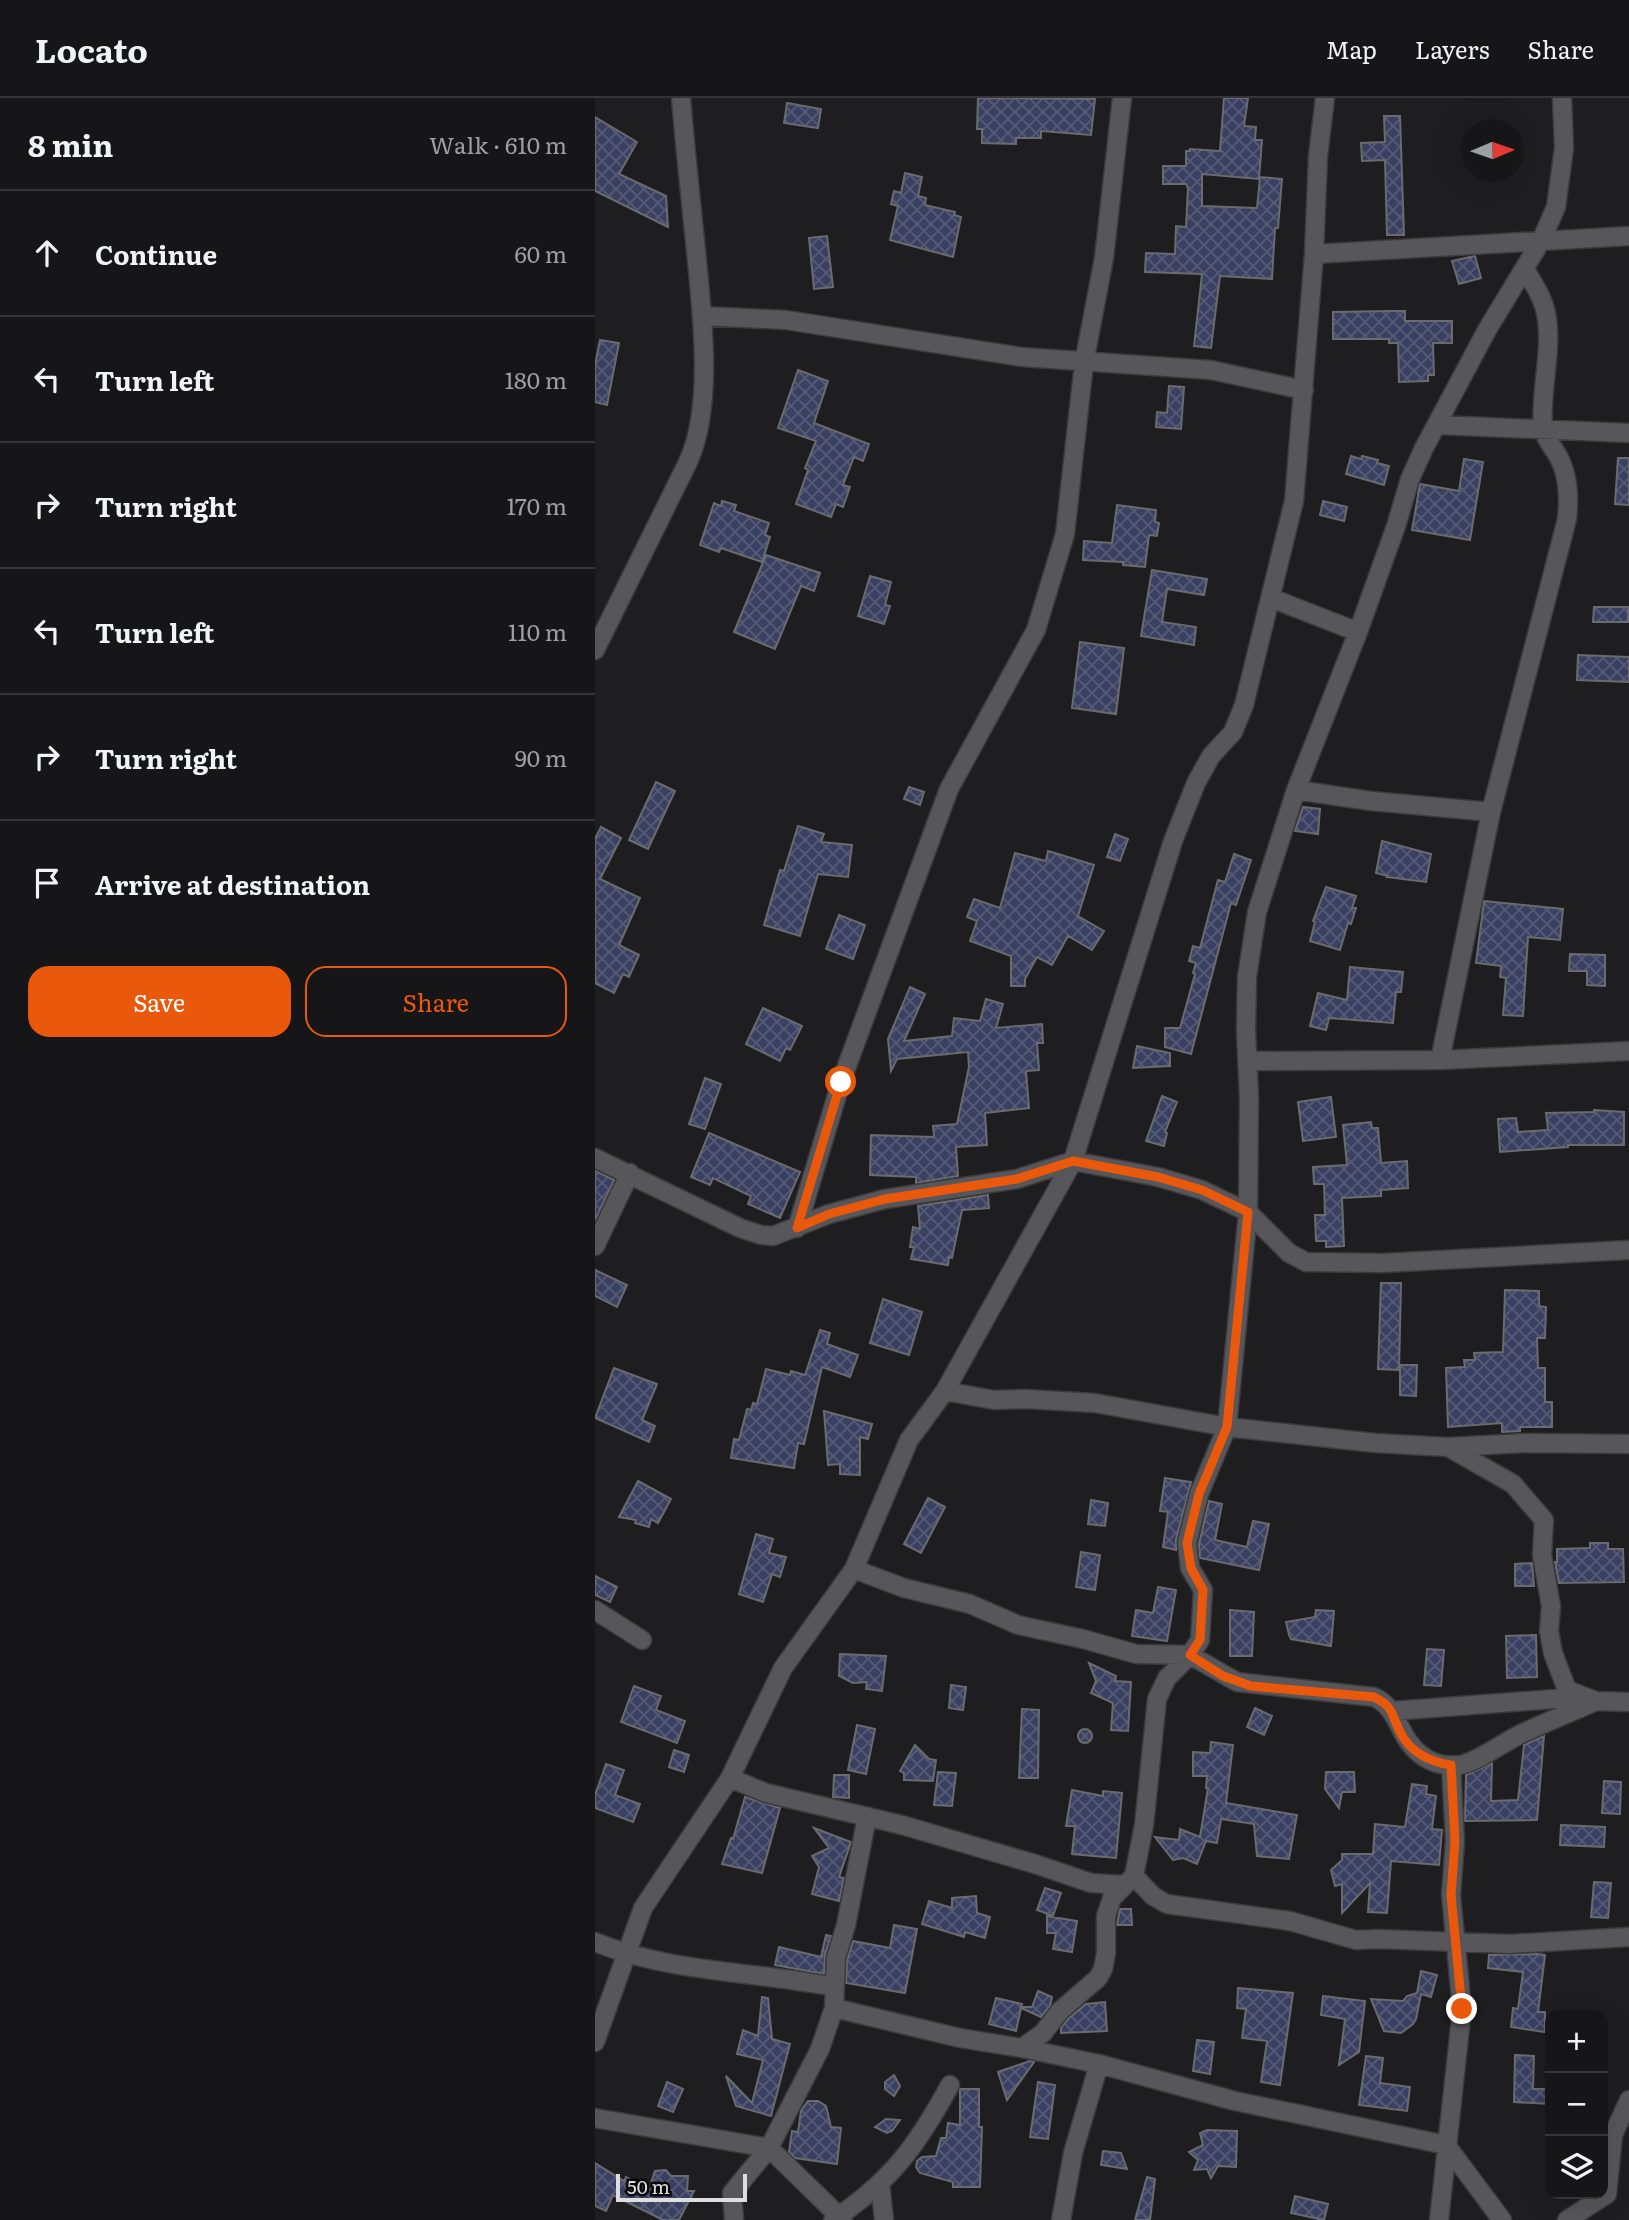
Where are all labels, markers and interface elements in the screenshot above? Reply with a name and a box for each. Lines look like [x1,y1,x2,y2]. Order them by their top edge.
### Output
text: Locato [35,24,148,73]
text: Map [1326,31,1377,66]
text: Layers [1415,31,1489,66]
text: Share [1527,31,1594,66]
north arrow [1461,119,1524,182]
text: 8 min [28,122,113,166]
text: Walk · 610 m [429,127,567,161]
icon: ahead [28,234,66,272]
text: Continue [95,234,217,273]
text: 60 m [514,236,567,270]
icon: left [28,360,66,398]
text: Turn left [95,360,214,399]
text: 180 m [505,362,567,396]
icon: right [28,486,66,524]
text: Turn right [95,486,237,525]
text: 170 m [506,488,567,522]
icon: left [28,612,66,650]
text: Turn left [95,612,214,651]
text: 110 m [508,614,567,648]
icon: right [28,738,66,776]
text: Turn right [95,738,237,777]
text: 90 m [515,740,567,774]
icon: arrive [28,864,66,902]
text: Arrive at destination [95,864,370,903]
button: Save [28,966,291,1037]
button: Share [305,966,567,1037]
route start [825,1066,856,1097]
route end [1446,1993,1477,2024]
map controls [1545,2010,1608,2199]
button: + [1545,2010,1608,2073]
button: − [1545,2073,1608,2136]
button: layers [1545,2136,1608,2199]
scale bar [616,2171,747,2203]
text: 50 m [627,2172,670,2200]

